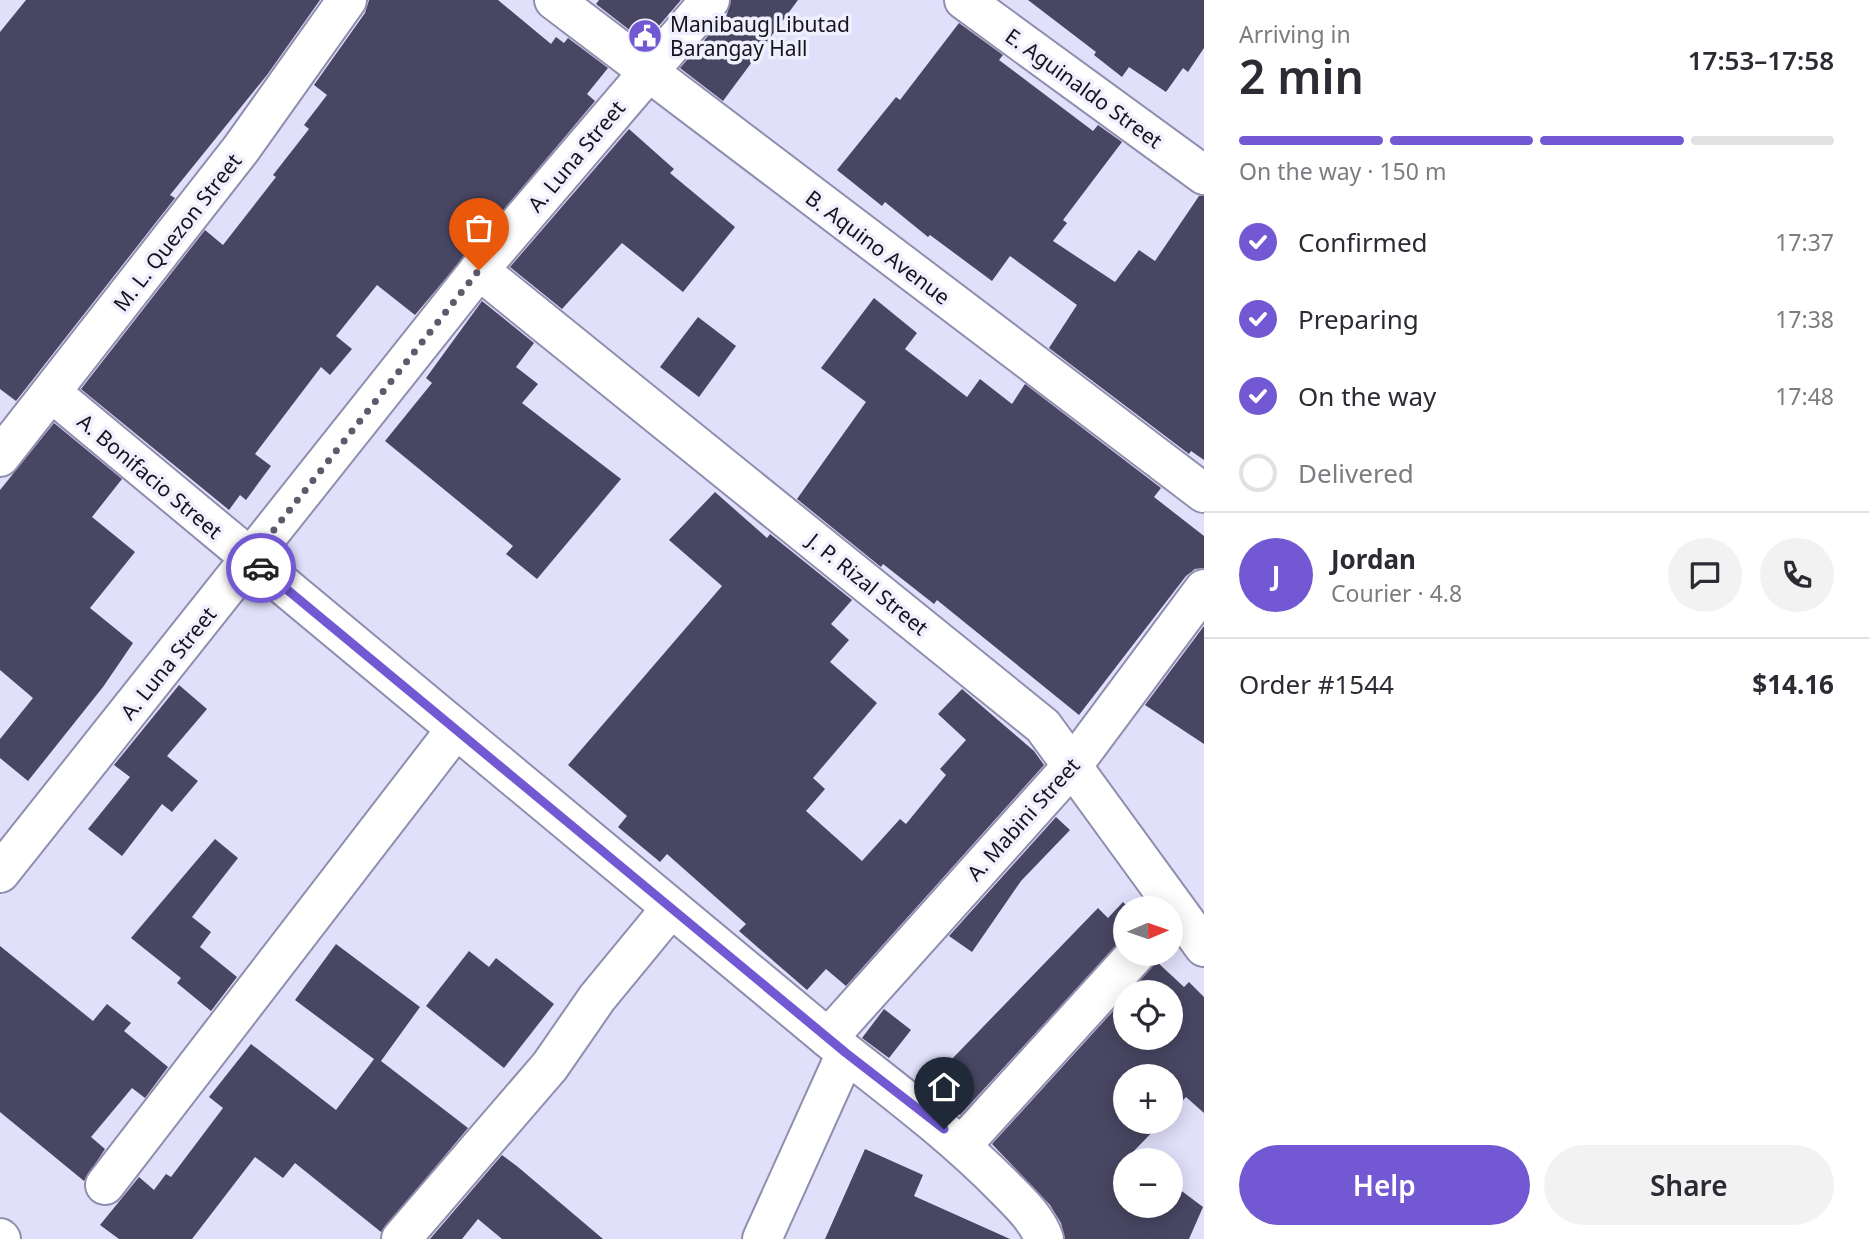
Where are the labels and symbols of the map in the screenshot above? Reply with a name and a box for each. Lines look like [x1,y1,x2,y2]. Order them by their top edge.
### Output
place label: Manibaug Libutad Barangay Hall [670,10,850,62]
public building icon: Manibaug Libutad Barangay Hall [626,17,664,55]
street label: E. Aguinaldo Street [1000,22,1168,155]
street label: A. Luna Street [521,94,631,218]
street label: M. L. Quezon Street [107,147,248,317]
street label: B. Aquino Avenue [800,183,956,311]
pin [449,198,509,270]
street label: A. Bonifacio Street [72,407,228,545]
street label: J. P. Rizal Street [800,525,934,642]
courier [226,533,296,603]
street label: A. Luna Street [114,600,222,725]
street label: A. Mabini Street [960,751,1086,886]
north arrow [1113,896,1183,966]
pin [914,1057,974,1129]

